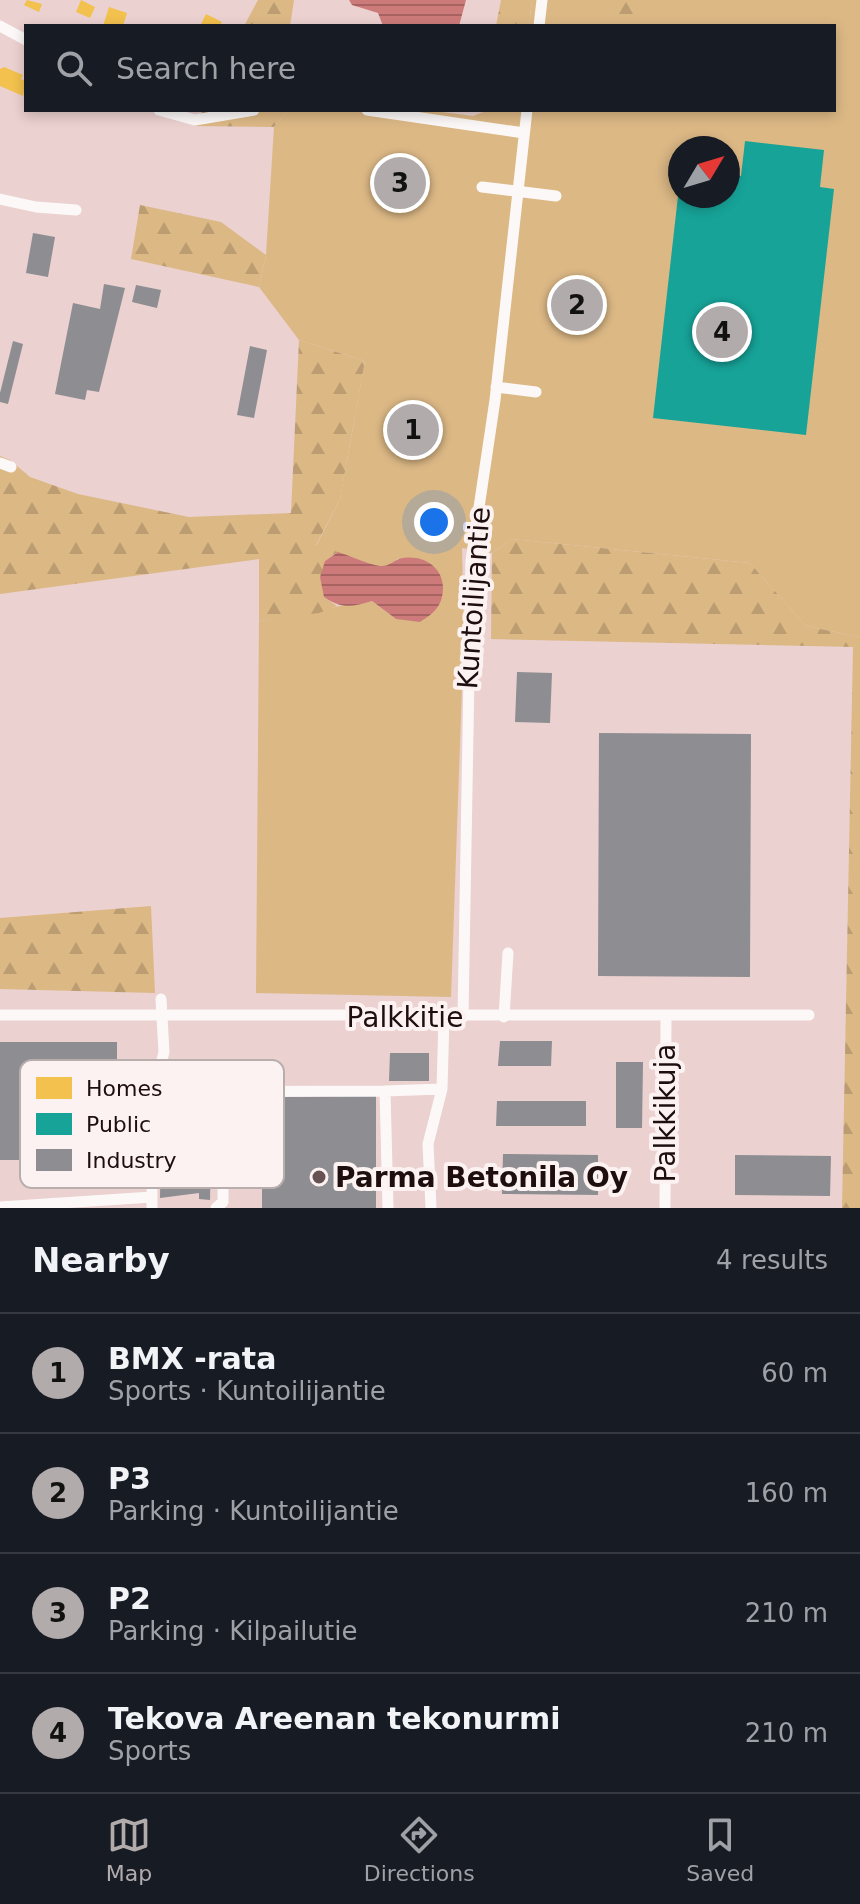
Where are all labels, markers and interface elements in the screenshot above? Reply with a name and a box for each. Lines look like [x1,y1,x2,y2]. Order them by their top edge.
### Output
search box [24,24,836,112]
icon: search [52,46,96,90]
text: Search here [116,51,296,86]
north arrow [668,136,740,208]
pin: 3 [374,153,426,213]
pin: 2 [551,275,603,335]
pin: 4 [696,302,748,362]
pin: 1 [387,400,439,460]
your location [414,502,454,542]
street label: Kuntoilijantie [451,506,497,690]
street label: Palkkitie [347,1001,463,1034]
street label: Palkkikuja [649,1044,682,1182]
legend [20,1060,284,1188]
text: Homes [86,1076,162,1101]
text: Public [86,1112,151,1137]
text: Industry [86,1148,177,1173]
place label: Parma Betonila Oy [335,1161,628,1194]
marker: Parma Betonila Oy [310,1168,328,1186]
text: Nearby [32,1240,170,1280]
text: 4 results [716,1245,828,1275]
text: BMX -rata [108,1341,276,1376]
text: 1 [49,1358,67,1388]
text: 60 m [761,1358,828,1388]
text: Sports · Kuntoilijantie [108,1376,386,1406]
text: P3 [108,1461,151,1496]
text: 2 [49,1478,67,1508]
text: 160 m [745,1478,828,1508]
text: Parking · Kuntoilijantie [108,1496,399,1526]
text: P2 [108,1581,151,1616]
text: 3 [49,1598,67,1628]
text: 210 m [745,1598,828,1628]
text: Parking · Kilpailutie [108,1616,357,1646]
text: Tekova Areenan tekonurmi [108,1701,560,1736]
text: 4 [49,1718,67,1748]
text: 210 m [745,1718,828,1748]
text: Sports [108,1736,191,1766]
tab: Map [106,1813,152,1886]
tab: Directions [364,1813,475,1886]
tab: Saved [686,1813,754,1886]

